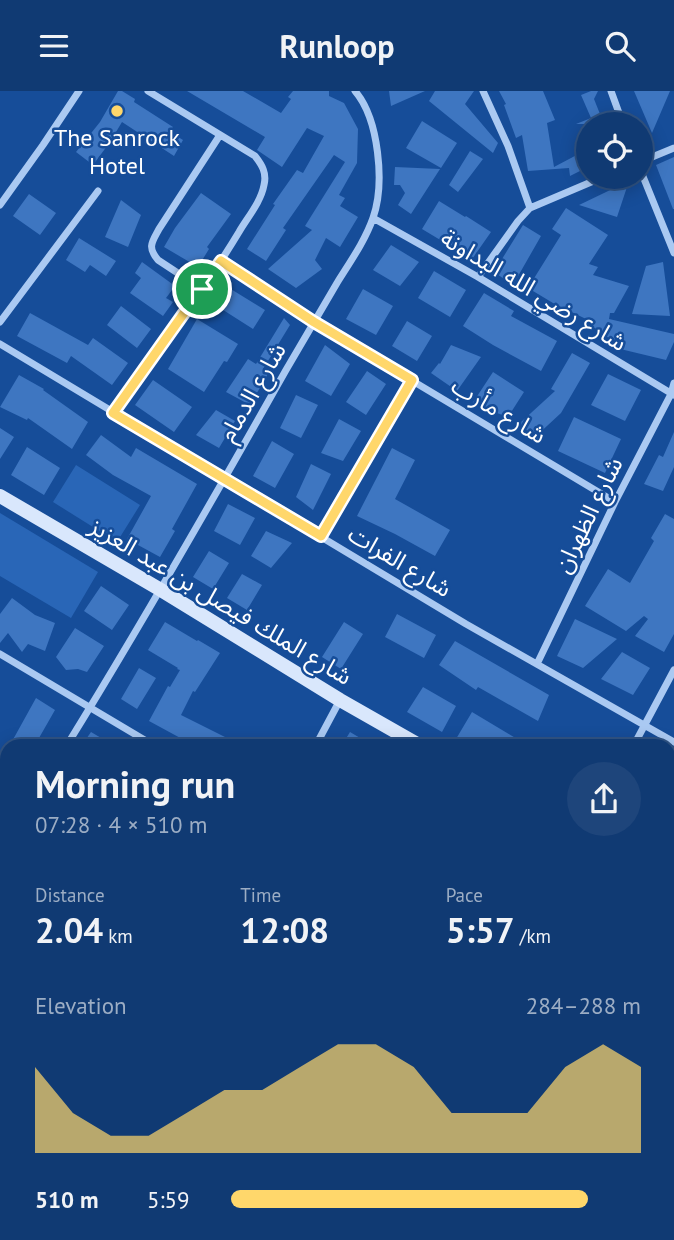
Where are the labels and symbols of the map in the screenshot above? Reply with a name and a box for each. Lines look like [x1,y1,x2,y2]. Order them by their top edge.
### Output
marker: The Sanrock Hotel [109,103,125,119]
place label: The Sanrock Hotel [54,122,181,181]
street label: شارع رضي الله البداونة [433,222,633,361]
pin [172,259,232,319]
street label: شارع الدمام [211,337,295,448]
street label: شارع مأرب [445,370,552,452]
street label: شارع الظهران [547,452,631,579]
street label: شارع الملك فيصل بن عبد العزيز [82,510,358,693]
street label: شارع الفرات [341,518,457,606]

